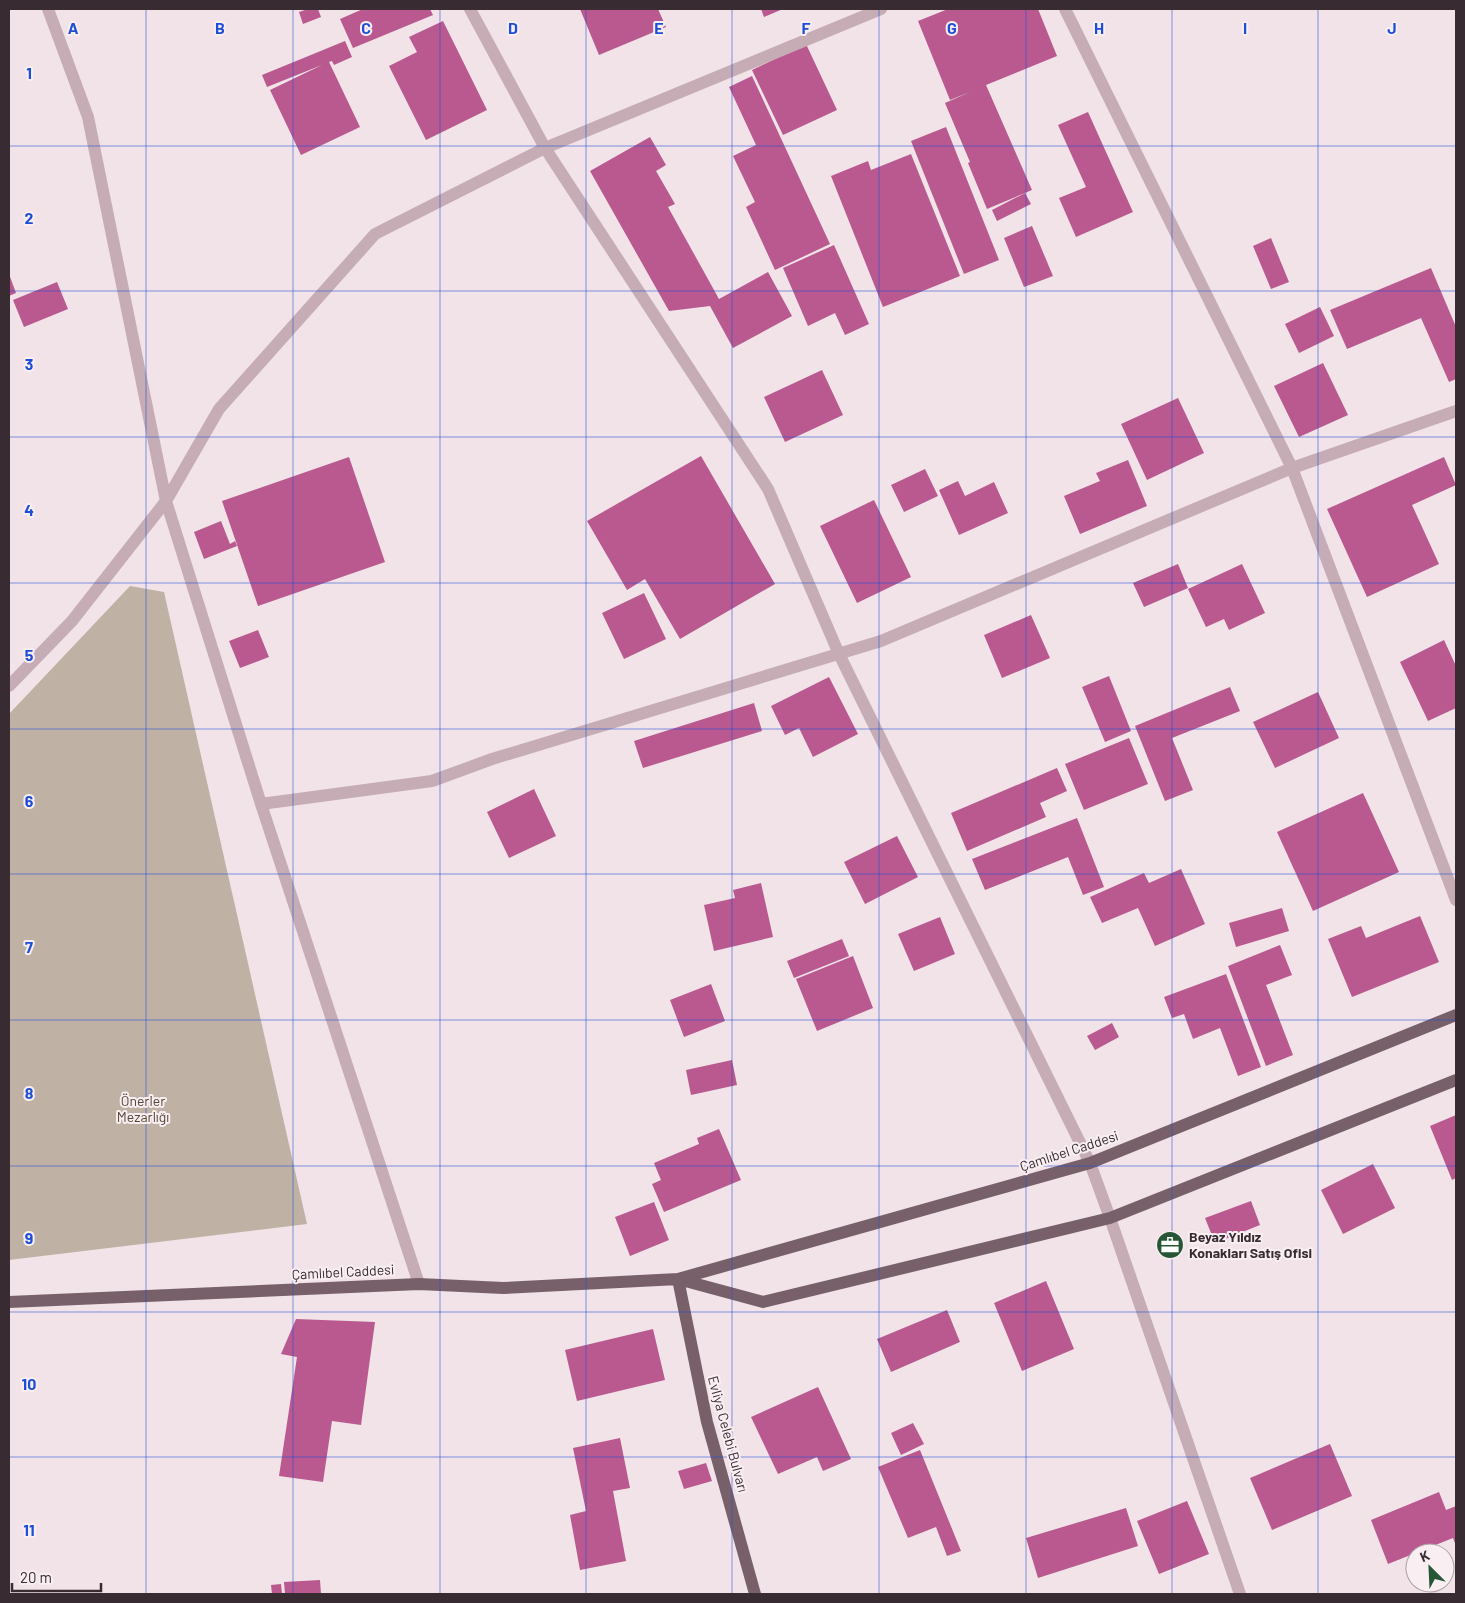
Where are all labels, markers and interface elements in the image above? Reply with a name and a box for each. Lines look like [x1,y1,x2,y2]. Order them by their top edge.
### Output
text: A [68,18,79,37]
text: B [215,18,225,37]
text: C [361,18,371,37]
text: D [508,18,518,37]
text: E [654,18,664,37]
text: F [802,18,811,37]
text: G [947,18,957,37]
text: H [1094,18,1104,37]
text: I [1243,18,1247,37]
text: J [1387,18,1397,37]
text: 1 [26,63,32,82]
text: 2 [25,208,34,227]
text: 3 [25,354,33,373]
text: 4 [24,500,34,519]
text: 5 [25,645,34,664]
text: 6 [25,791,34,810]
text: 7 [25,937,33,956]
text: 8 [25,1083,34,1102]
park label: Önerler Mezarlığı [117,1092,169,1125]
street label: Çamlıbel Caddesi [1017,1127,1120,1174]
text: 9 [25,1228,33,1247]
place label: Beyaz Yıldız Konakları Satış Ofisi [1189,1228,1312,1261]
office icon: Beyaz Yıldız Konakları Satış Ofisi [1155,1230,1185,1260]
street label: Çamlıbel Caddesi [291,1260,395,1283]
text: 10 [22,1374,36,1393]
street label: Evliya Celebi Bulvarı [705,1374,752,1494]
text: 11 [23,1520,35,1539]
north arrow [1405,1543,1455,1593]
text: K [1417,1546,1432,1565]
scale bar [12,1560,101,1592]
text: 20 m [20,1568,52,1586]

